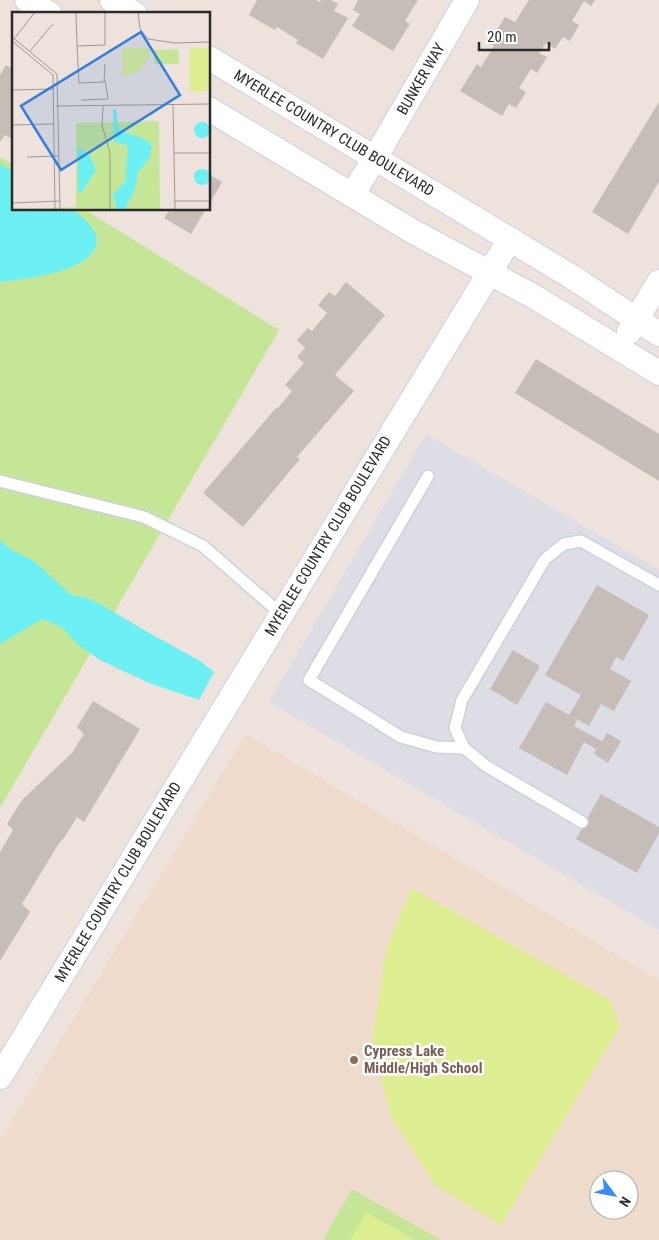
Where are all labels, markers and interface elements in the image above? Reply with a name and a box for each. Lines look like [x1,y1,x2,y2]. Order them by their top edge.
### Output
inset map [12,12,210,210]
scale bar [479,20,549,52]
text: 20 m [487,28,517,46]
street label: BUNKER WAY [393,40,449,118]
street label: MYERLEE COUNTRY CLUB BOULEVARD [231,66,437,200]
street label: MYERLEE COUNTRY CLUB BOULEVARD [261,433,395,639]
street label: MYERLEE COUNTRY CLUB BOULEVARD [51,779,185,985]
place label: Cypress Lake Middle/High School [364,1042,482,1077]
marker: Cypress Lake Middle/High School [348,1054,360,1066]
north arrow [589,1170,639,1220]
text: N [616,1194,634,1210]

